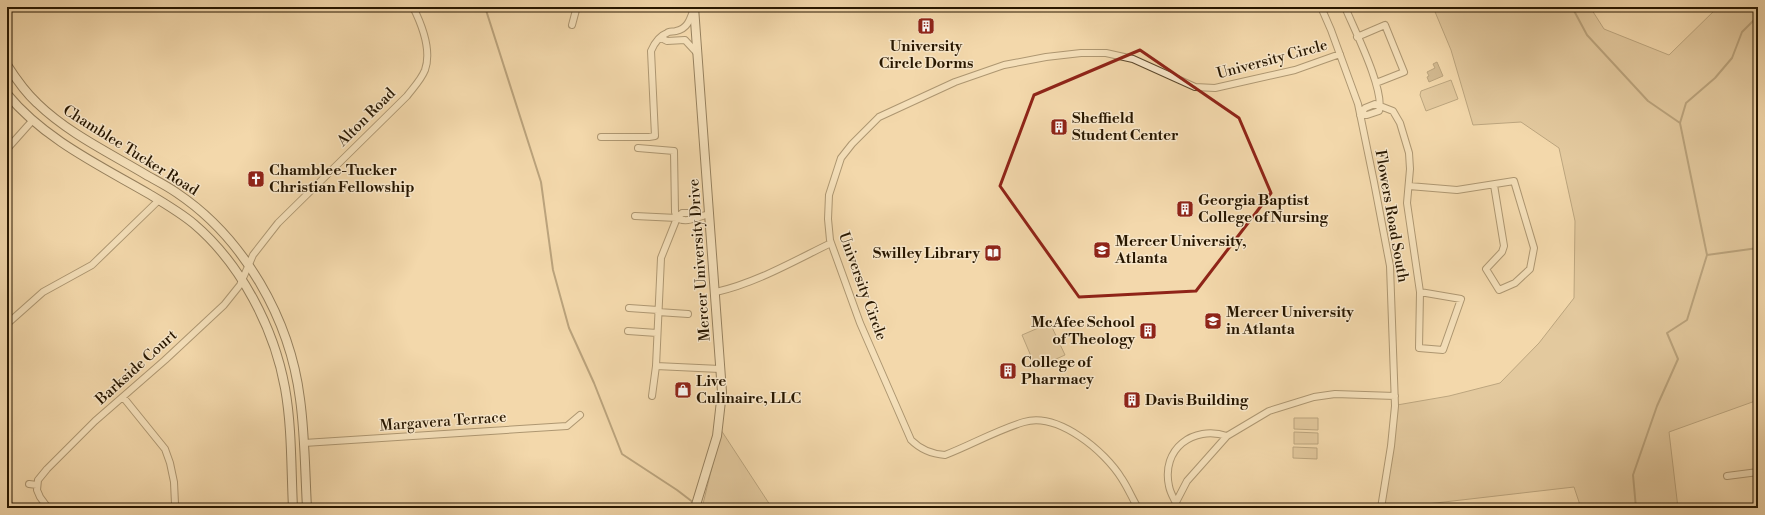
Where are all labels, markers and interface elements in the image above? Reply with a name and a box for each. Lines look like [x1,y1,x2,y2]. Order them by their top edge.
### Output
building icon: University Circle Dorms [916,16,936,36]
street label: University Circle [1215,36,1330,83]
place label: University Circle Dorms [879,37,973,73]
street label: Alton Road [332,84,400,151]
street label: Chamblee Tucker Road [59,101,202,200]
place label: Sheffield Student Center [1072,109,1179,145]
building icon: Sheffield Student Center [1049,117,1069,137]
street label: Flowers Road South [1370,148,1413,284]
place label: Chamblee-Tucker Christian Fellowship [269,161,414,197]
church icon: Chamblee-Tucker Christian Fellowship [246,169,266,189]
street label: Mercer University Drive [684,178,715,342]
place label: Georgia Baptist College of Nursing [1198,191,1328,227]
building icon: Georgia Baptist College of Nursing [1175,199,1195,219]
street label: University Circle [834,229,891,343]
place label: Mercer University, Atlanta [1114,232,1247,268]
school or university icon: Mercer University, Atlanta [1092,240,1112,260]
library icon: Swilley Library [983,243,1003,263]
place label: Swilley Library [873,244,980,263]
place label: Mercer University in Atlanta [1226,303,1354,339]
school or university icon: Mercer University in Atlanta [1203,311,1223,331]
place label: McAfee School of Theology [1031,313,1135,349]
building icon: McAfee School of Theology [1138,321,1158,341]
street label: Barkside Court [91,325,181,410]
place label: College of Pharmacy [1021,353,1094,389]
building icon: College of Pharmacy [998,361,1018,381]
place label: Live Culinaire, LLC [696,372,801,408]
shop icon: Live Culinaire, LLC [673,380,693,400]
building icon: Davis Building [1122,390,1142,410]
place label: Davis Building [1145,391,1249,410]
street label: Margavera Terrace [379,408,507,435]

